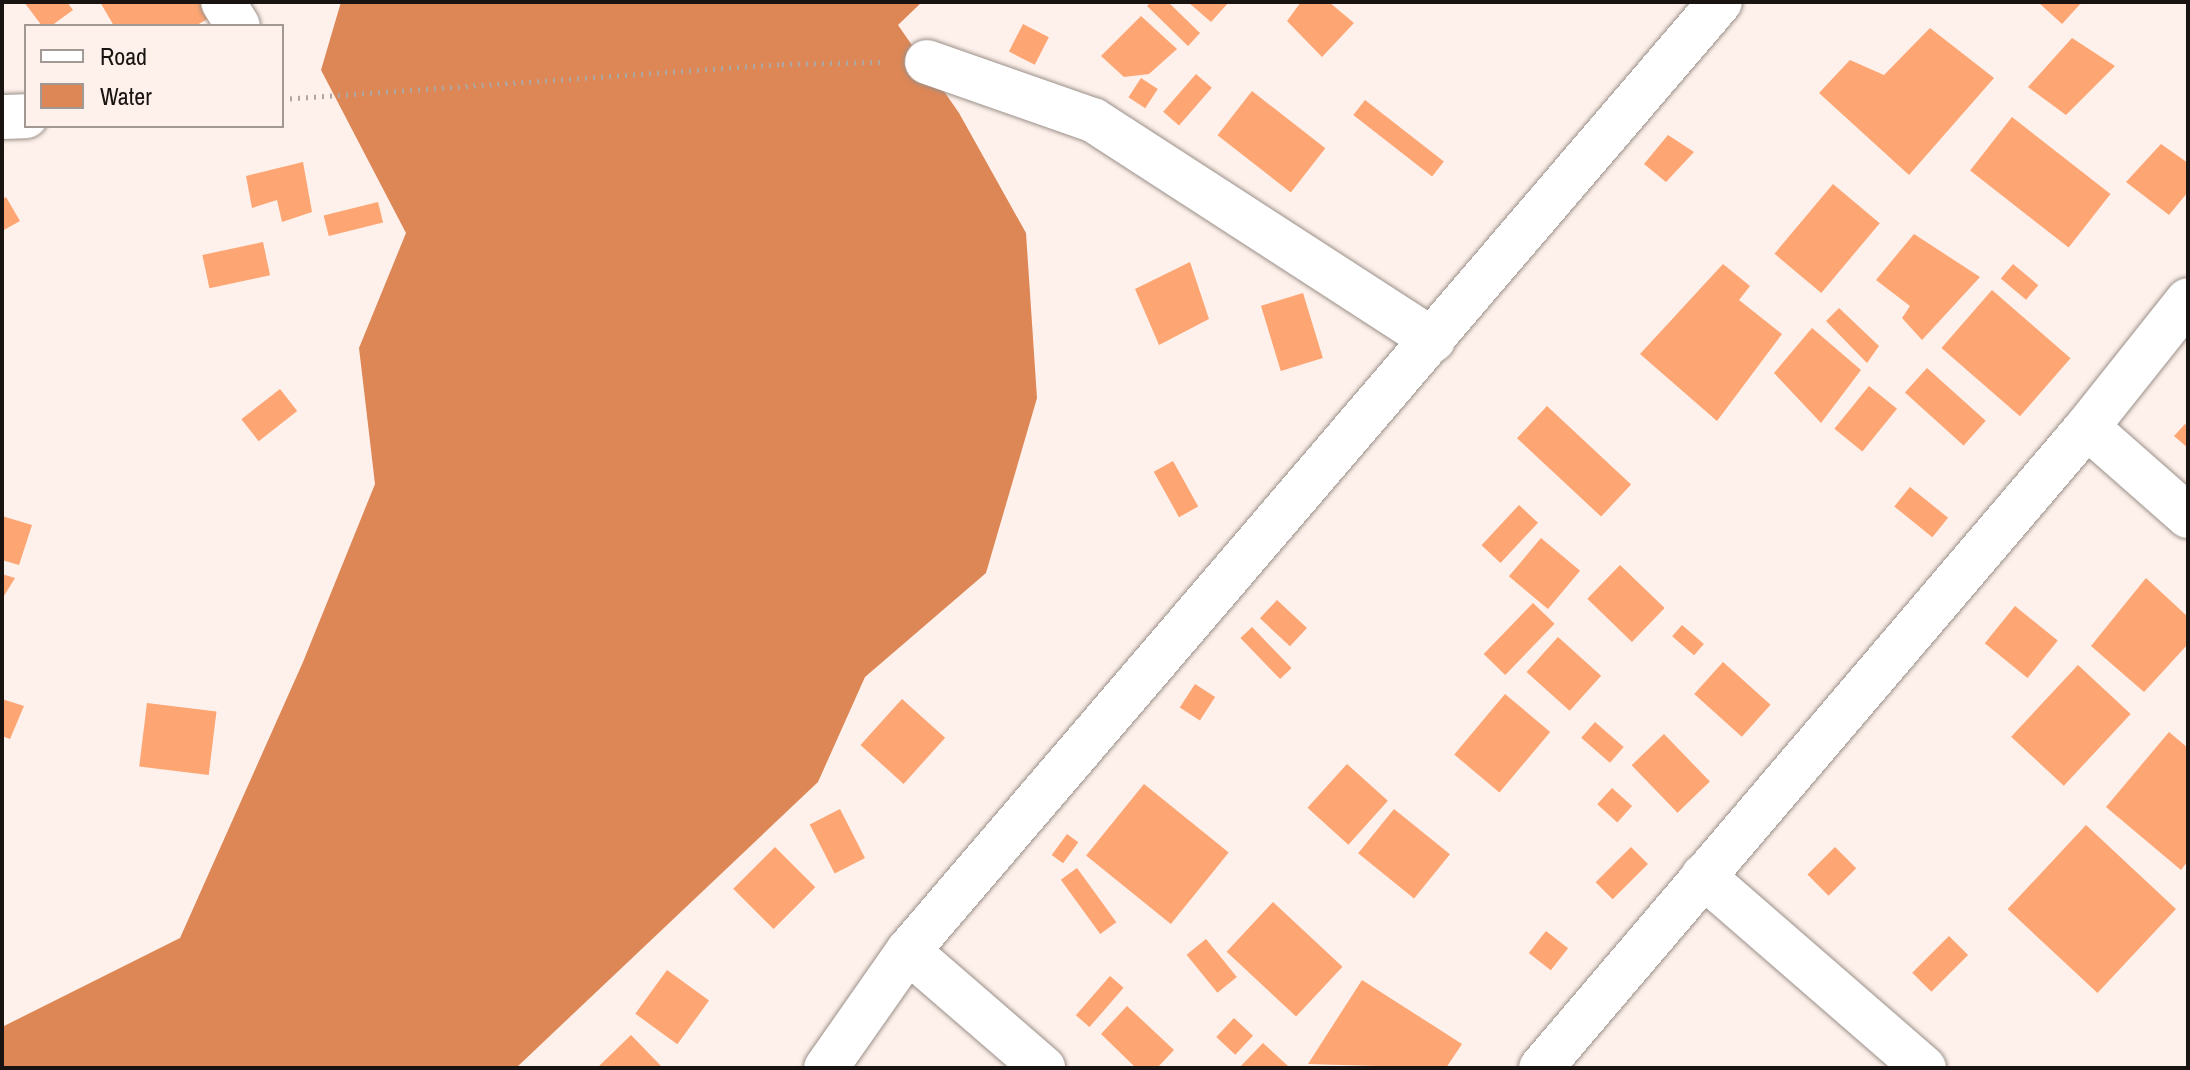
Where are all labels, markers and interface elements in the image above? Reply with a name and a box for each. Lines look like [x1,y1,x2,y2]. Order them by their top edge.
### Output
legend [24,24,284,128]
text: Road [100,40,147,72]
text: Water [100,80,152,112]

